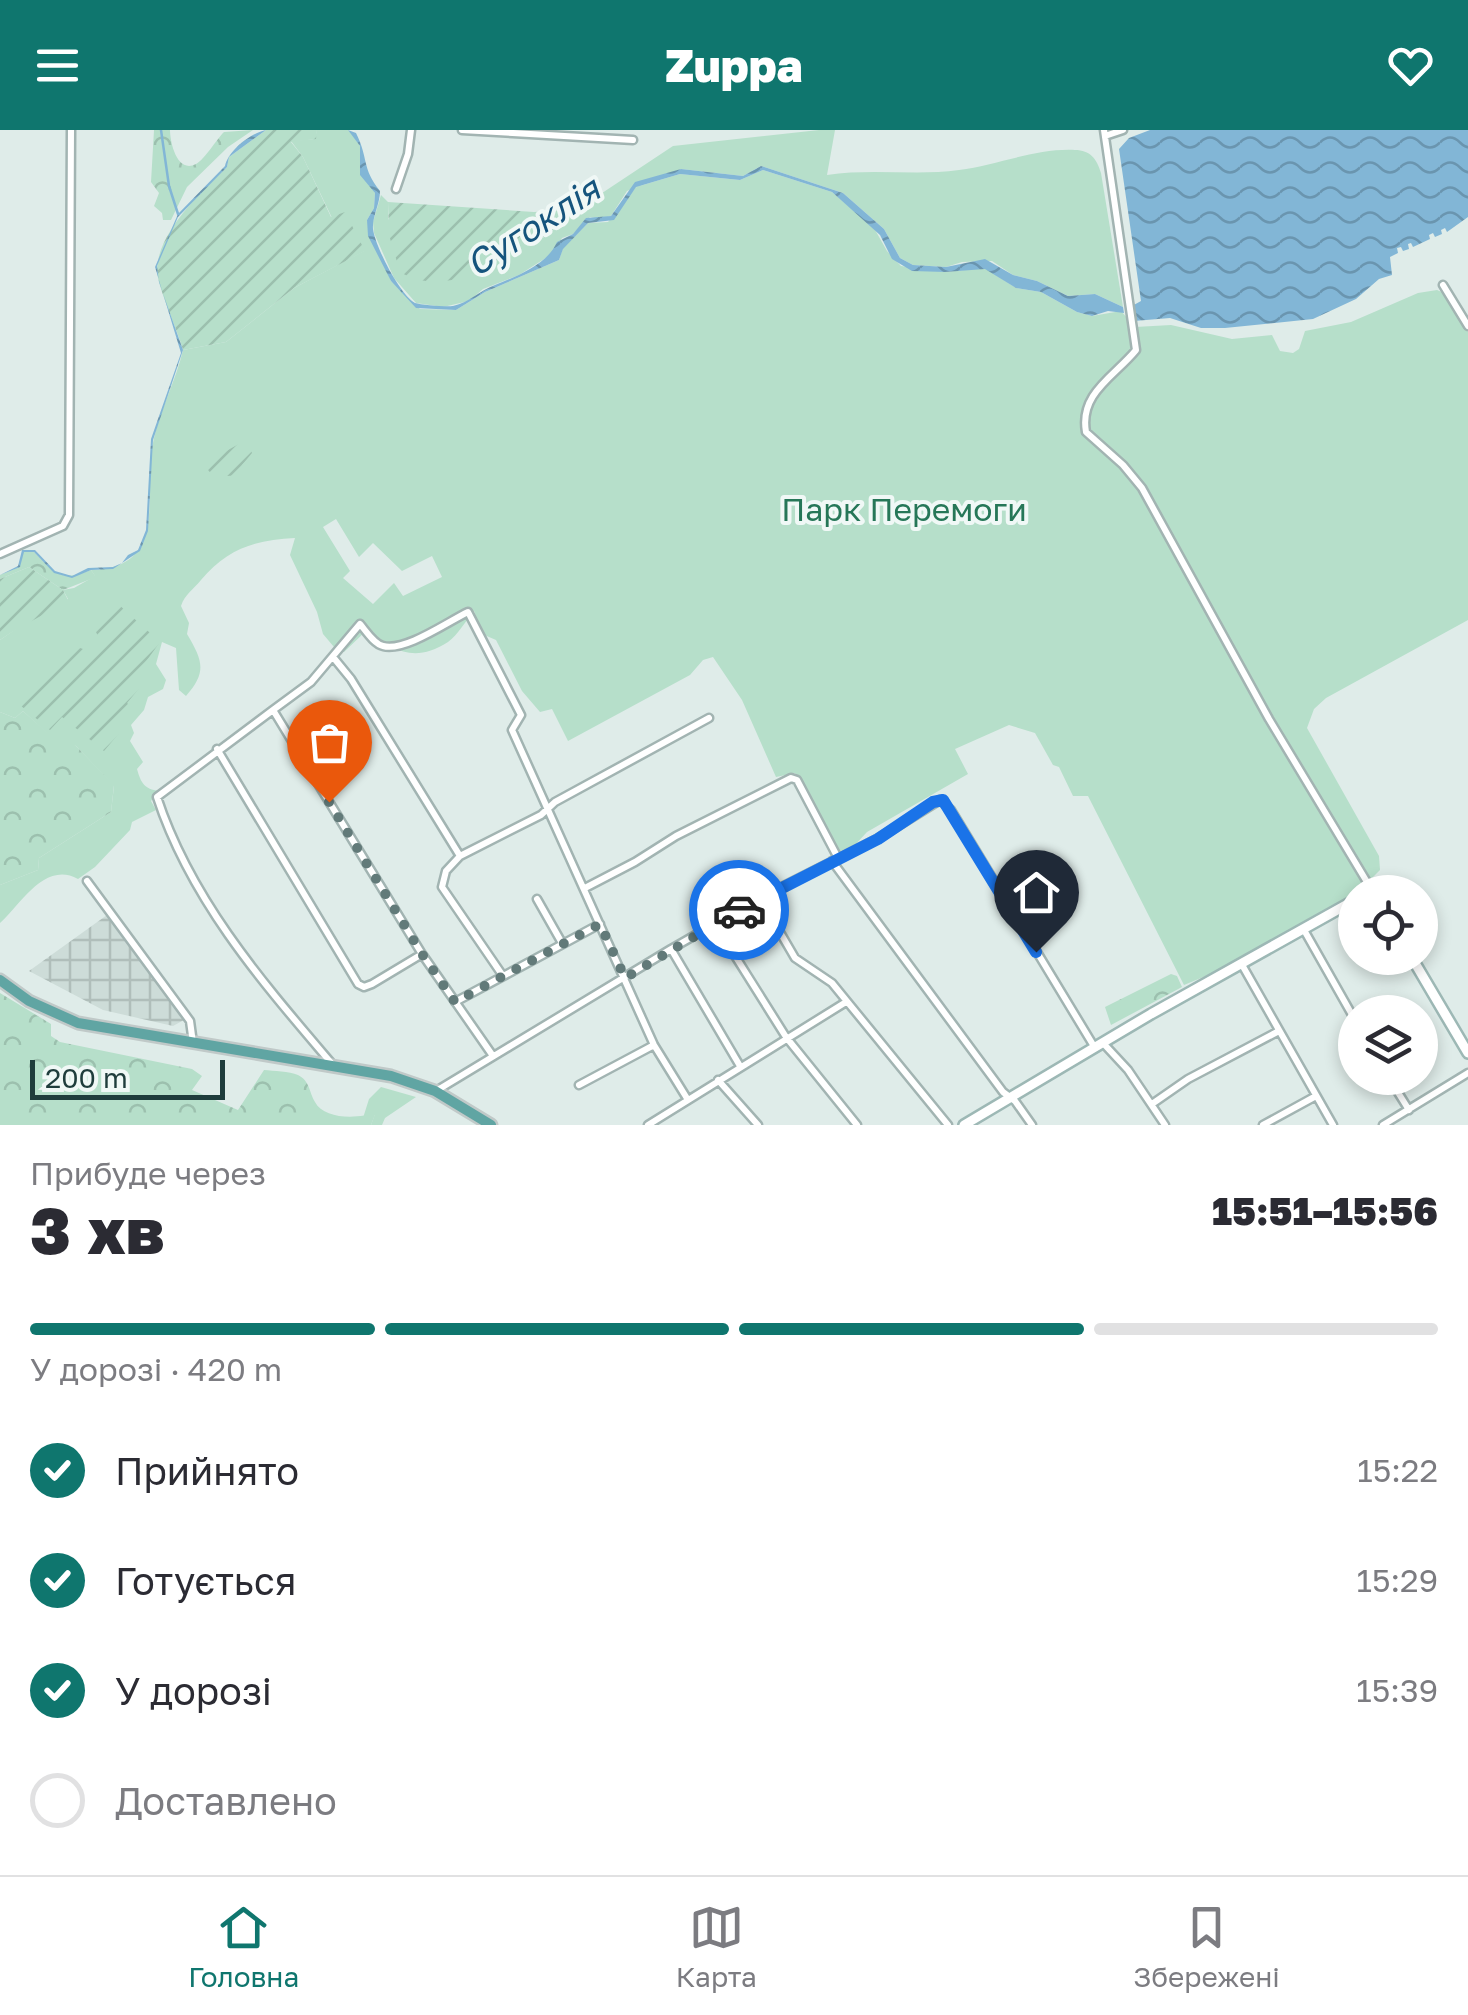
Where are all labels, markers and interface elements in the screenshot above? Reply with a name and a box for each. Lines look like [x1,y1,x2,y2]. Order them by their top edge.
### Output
icon: menu [30,38,85,93]
text: Zuppa [665,38,803,92]
icon: heart [1383,38,1438,93]
water label: Сугоклія [458,166,609,285]
park label: Парк Перемоги [781,490,1027,528]
pin [287,700,372,803]
icon: bag [302,715,357,770]
pin [994,850,1079,953]
courier [689,860,789,960]
icon: home [1009,865,1064,920]
map controls [1338,875,1438,1095]
button: locate [1338,875,1438,975]
icon: car [712,883,767,938]
button: layers [1338,995,1438,1095]
scale bar [30,1055,225,1100]
text: 200 m [45,1061,128,1094]
text: Прибуде через [30,1154,266,1192]
text: 15:51–15:56 [1212,1188,1438,1233]
text: 3 хв [30,1190,164,1268]
text: У дорозі · 420 m [30,1350,282,1388]
icon: check [30,1443,85,1498]
text: Прийнято [115,1448,299,1493]
text: 15:22 [1357,1451,1438,1489]
icon: check [30,1553,85,1608]
text: Готується [115,1558,296,1603]
text: 15:29 [1356,1561,1438,1599]
icon: check [30,1663,85,1718]
text: У дорозі [115,1668,272,1713]
text: 15:39 [1356,1671,1438,1709]
text: Доставлено [115,1778,337,1823]
tab: Головна [188,1900,299,1993]
tab: Карта [676,1900,757,1993]
tab: Збережені [1133,1900,1280,1993]

